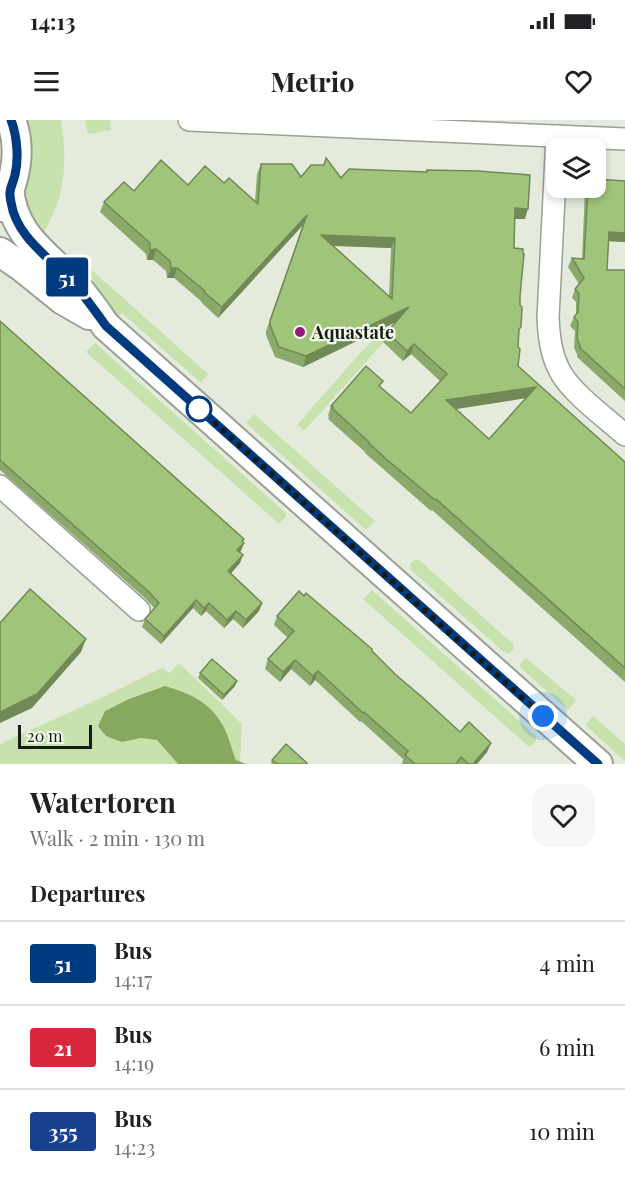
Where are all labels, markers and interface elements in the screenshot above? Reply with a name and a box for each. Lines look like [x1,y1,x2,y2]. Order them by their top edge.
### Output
text: 14:13 [30,6,75,36]
text: Metrio [271,63,355,99]
icon: menu [30,65,63,98]
icon: heart [562,65,595,98]
map controls [546,138,606,198]
button: layers [546,138,606,198]
line badge: 51 [40,258,94,296]
text: 51 [58,263,76,291]
place label: Aquastate [311,320,394,344]
marker: Aquastate [293,325,307,339]
unlabelled marker [186,396,212,422]
your location [528,701,558,731]
scale bar [18,722,92,750]
text: 20 m [27,725,62,746]
text: Watertoren [30,783,176,820]
button: heart [532,784,595,847]
text: Walk · 2 min · 130 m [30,824,205,851]
text: Departures [30,878,145,908]
text: Bus [114,935,152,965]
text: 4 min [540,948,595,978]
text: 51 [54,949,72,977]
text: 14:17 [114,965,152,992]
text: Bus [114,1019,152,1049]
text: 6 min [539,1032,595,1062]
text: 21 [53,1033,73,1061]
text: 14:19 [114,1049,154,1076]
text: Bus [114,1103,152,1133]
text: 10 min [529,1116,595,1146]
text: 355 [48,1117,78,1145]
text: 14:23 [114,1133,155,1160]

